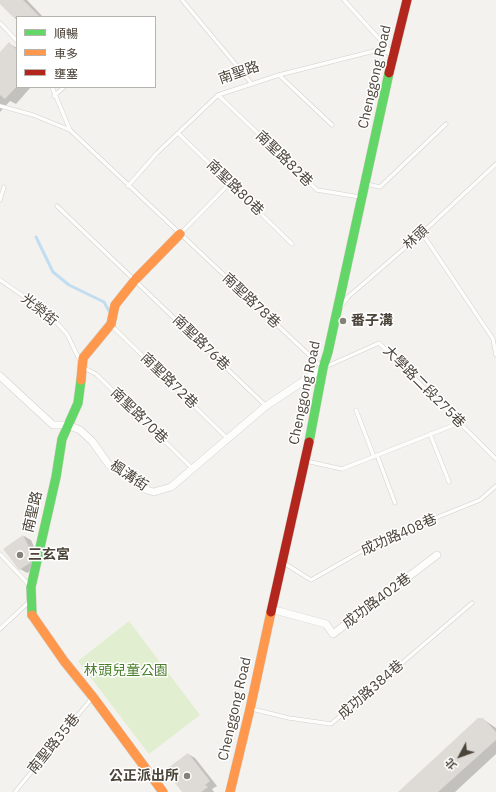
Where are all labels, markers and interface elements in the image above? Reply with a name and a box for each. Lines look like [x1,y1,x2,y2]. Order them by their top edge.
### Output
legend [16,16,156,88]
street label: Chenggong Road [355,24,395,130]
text: 順暢 [54,26,78,41]
text: 車多 [54,46,78,61]
street label: 南聖路 [216,58,262,88]
text: 壅塞 [54,66,78,81]
street label: 南聖路82巷 [252,128,316,190]
street label: 南聖路80巷 [203,157,267,219]
street label: 林頭 [400,222,432,254]
street label: 南聖路78巷 [219,270,283,332]
street label: 光榮街 [17,290,61,330]
street label: 南聖路76巷 [169,312,233,374]
place label: 番子溝 [351,313,393,329]
marker: 番子溝 [338,316,348,326]
street label: Chenggong Road [286,340,324,446]
street label: 大學路二段275巷 [379,342,469,432]
street label: 南聖路72巷 [137,350,201,412]
street label: 南聖路70巷 [107,385,171,447]
street label: 楓溝街 [107,457,151,495]
street label: 南聖路 [20,490,46,534]
street label: 成功路408巷 [358,511,440,559]
place label: 三玄宮 [28,547,70,563]
marker: 三玄宮 [15,550,25,560]
street label: 成功路402巷 [340,570,414,632]
street label: Chenggong Road [215,656,255,762]
street label: 成功路384巷 [335,657,407,723]
park label: 林頭兒童公園 [84,663,168,679]
street label: 南聖路35巷 [25,710,83,778]
north arrow [440,736,480,776]
text: 北 [442,755,460,773]
place label: 公正派出所 [109,768,179,784]
marker: 公正派出所 [182,771,192,781]

